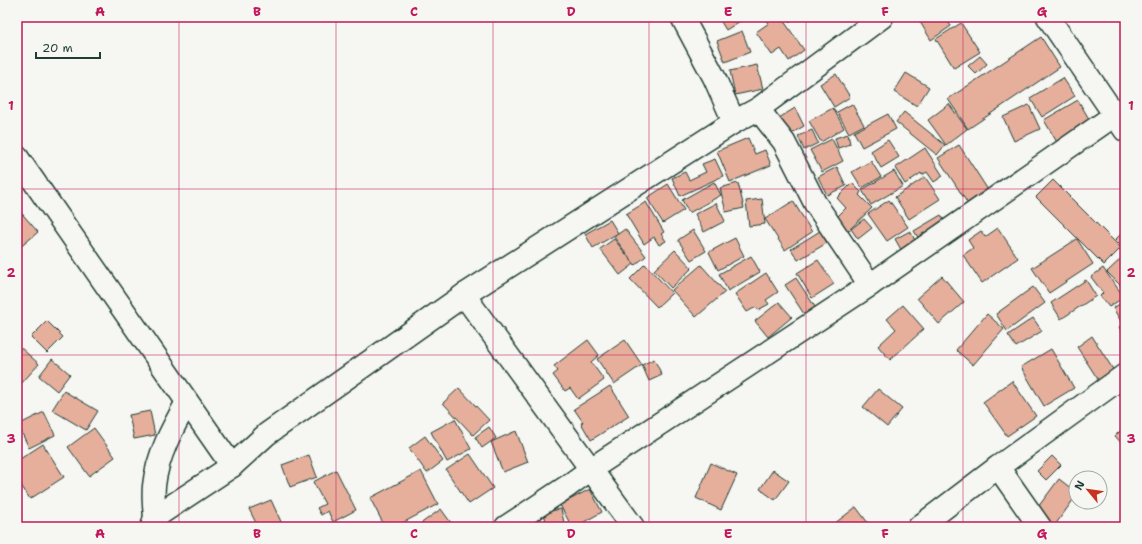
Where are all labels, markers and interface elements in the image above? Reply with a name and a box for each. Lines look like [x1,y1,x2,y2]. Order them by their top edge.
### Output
text: A [95,3,105,20]
text: B [253,3,261,20]
text: C [410,3,418,20]
text: D [566,3,576,20]
text: E [724,3,733,20]
text: F [881,3,889,20]
text: G [1037,3,1048,20]
scale bar [36,34,100,60]
text: 20 m [42,40,73,56]
text: 1 [8,97,14,114]
text: 1 [1128,97,1134,114]
text: 2 [6,264,16,281]
text: 2 [1126,264,1136,281]
text: 3 [6,430,16,447]
text: 3 [1126,430,1136,447]
north arrow [1068,470,1108,510]
text: N [1071,478,1089,493]
text: A [95,525,105,542]
text: B [253,525,261,542]
text: C [410,525,418,542]
text: D [566,525,576,542]
text: E [724,525,733,542]
text: F [881,525,889,542]
text: G [1037,525,1048,542]

